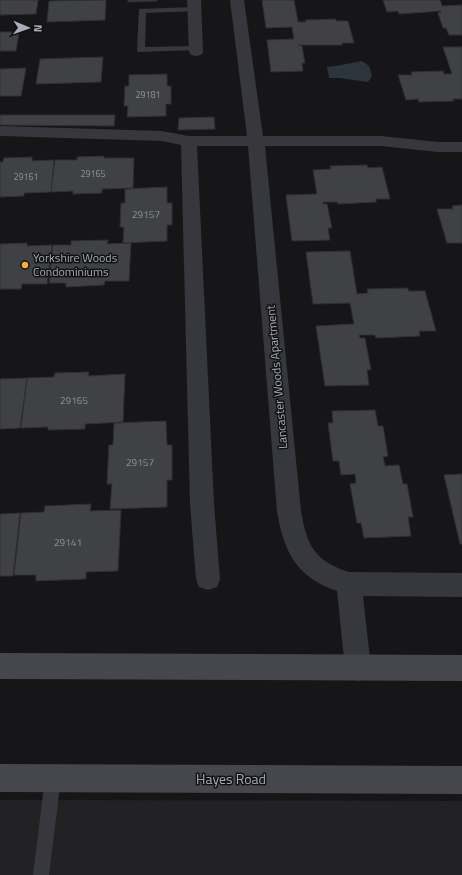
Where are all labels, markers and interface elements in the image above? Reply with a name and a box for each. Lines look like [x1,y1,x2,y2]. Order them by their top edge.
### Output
north arrow [8,8,48,48]
text: N [30,24,46,32]
house number: 29181 [135,88,161,101]
house number: 29165 [80,167,106,180]
house number: 29161 [13,170,39,183]
house number: 29157 [132,207,160,222]
place label: Yorkshire Woods Condominiums [33,248,118,281]
marker: Yorkshire Woods Condominiums [20,260,30,270]
street label: Lancaster Woods Apartment [261,304,292,450]
house number: 29165 [60,393,88,408]
house number: 29157 [126,455,154,470]
house number: 29141 [54,535,82,550]
street label: Hayes Road [196,768,266,789]

